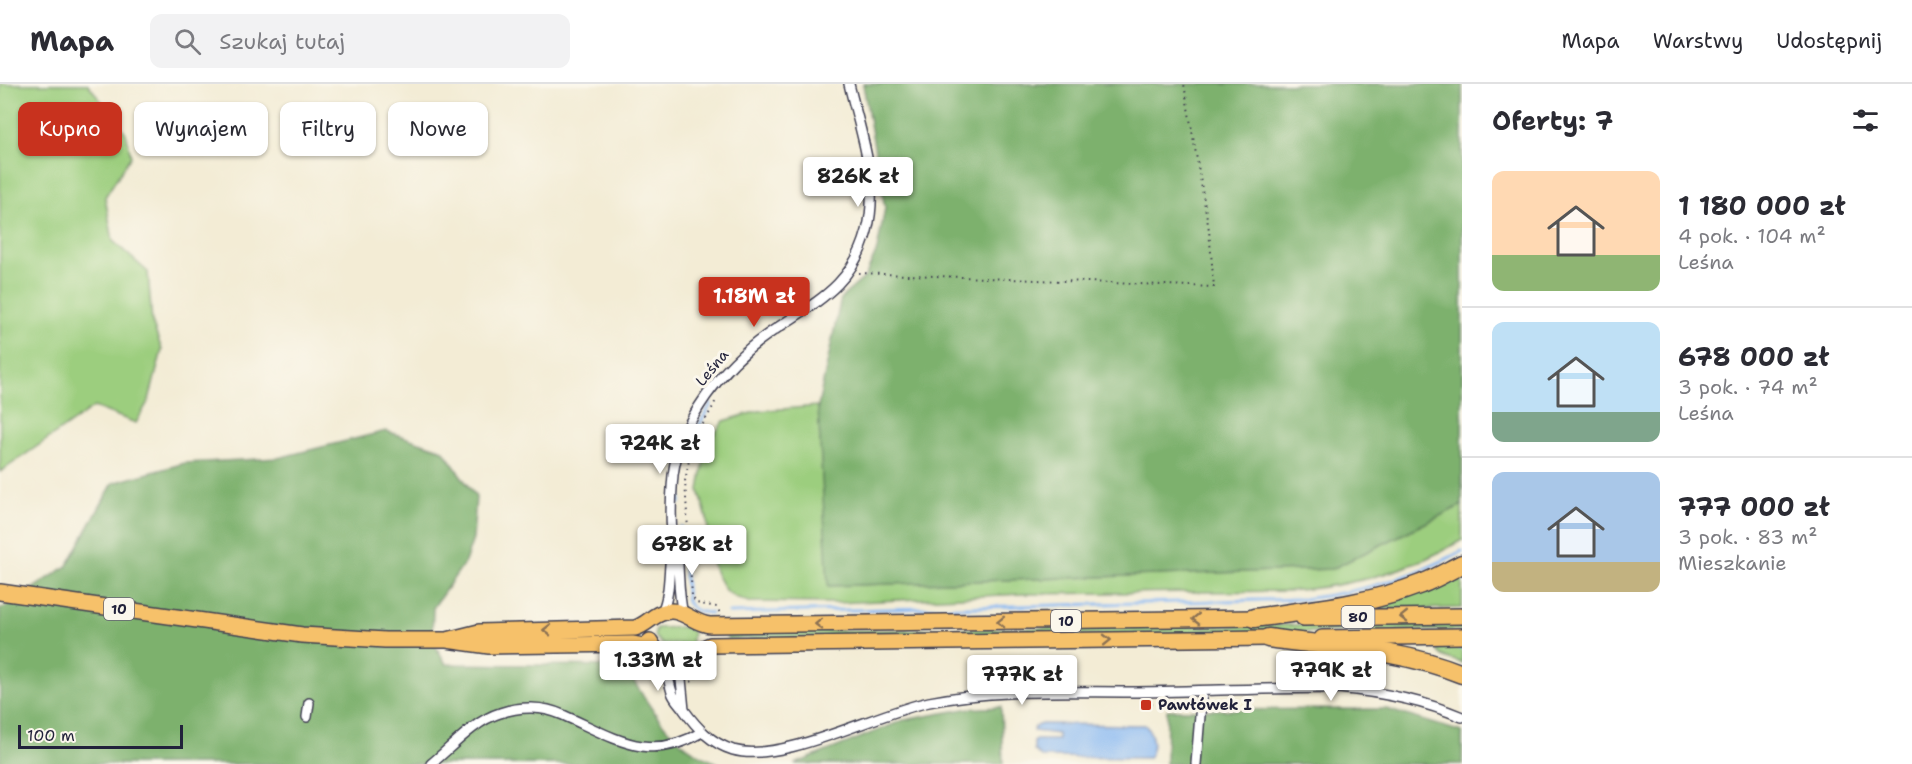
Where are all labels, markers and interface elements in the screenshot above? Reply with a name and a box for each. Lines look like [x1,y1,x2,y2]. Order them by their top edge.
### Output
search box [150,14,570,68]
text: Mapa [30,22,114,60]
icon: search [171,25,204,58]
text: Szukaj tutaj [219,27,345,56]
text: Mapa [1562,27,1620,55]
text: Warstwy [1653,27,1743,55]
text: Udostępnij [1776,27,1882,55]
chip: Kupno [18,102,122,156]
chip: Wynajem [134,102,268,156]
chip: Filtry [280,102,376,156]
chip: Nowe [388,102,488,156]
text: Oferty: 7 [1492,103,1613,138]
icon: filters [1849,104,1882,137]
pin: 826K zł [803,157,913,208]
text: 826K zł [817,163,899,189]
text: 1 180 000 zł [1678,188,1845,223]
icon: home [1540,195,1612,267]
text: 4 pok. · 104 m² [1678,223,1826,249]
text: Leśna [1678,249,1734,275]
pin: 1.18M zł [692,277,816,328]
text: 1.18M zł [713,283,795,309]
text: 678 000 zł [1678,339,1829,374]
street label: Leśna [691,345,734,390]
icon: home [1540,346,1612,418]
text: 3 pok. · 74 m² [1678,374,1818,400]
text: Leśna [1678,400,1734,426]
pin: 724K zł [605,424,715,475]
text: 724K zł [620,430,700,456]
text: 777 000 zł [1678,489,1830,524]
icon: home [1540,496,1612,568]
text: 3 pok. · 83 m² [1678,524,1818,550]
pin: 678K zł [637,525,747,576]
text: 678K zł [651,531,733,557]
text: Mieszkanie [1678,550,1787,576]
road number: 10 [104,598,134,620]
road number: 80 [1342,606,1374,628]
road number: 10 [1051,610,1081,632]
one-way arrow [1399,611,1408,623]
one-way arrow [1191,613,1200,625]
one-way arrow [996,616,1005,628]
one-way arrow [815,618,824,630]
one-way arrow [543,624,552,636]
one-way arrow [1102,634,1111,646]
pin: 1.33M zł [596,641,720,692]
text: 1.33M zł [614,647,702,673]
pin: 779K zł [1276,651,1386,702]
pin: 777K zł [967,655,1077,706]
text: 779K zł [1290,657,1372,683]
text: 777K zł [981,661,1063,687]
place label: Pawłówek I [1158,695,1252,715]
marker: Pawłówek I [1139,698,1153,712]
scale bar [18,722,183,750]
text: 100 m [27,725,75,746]

